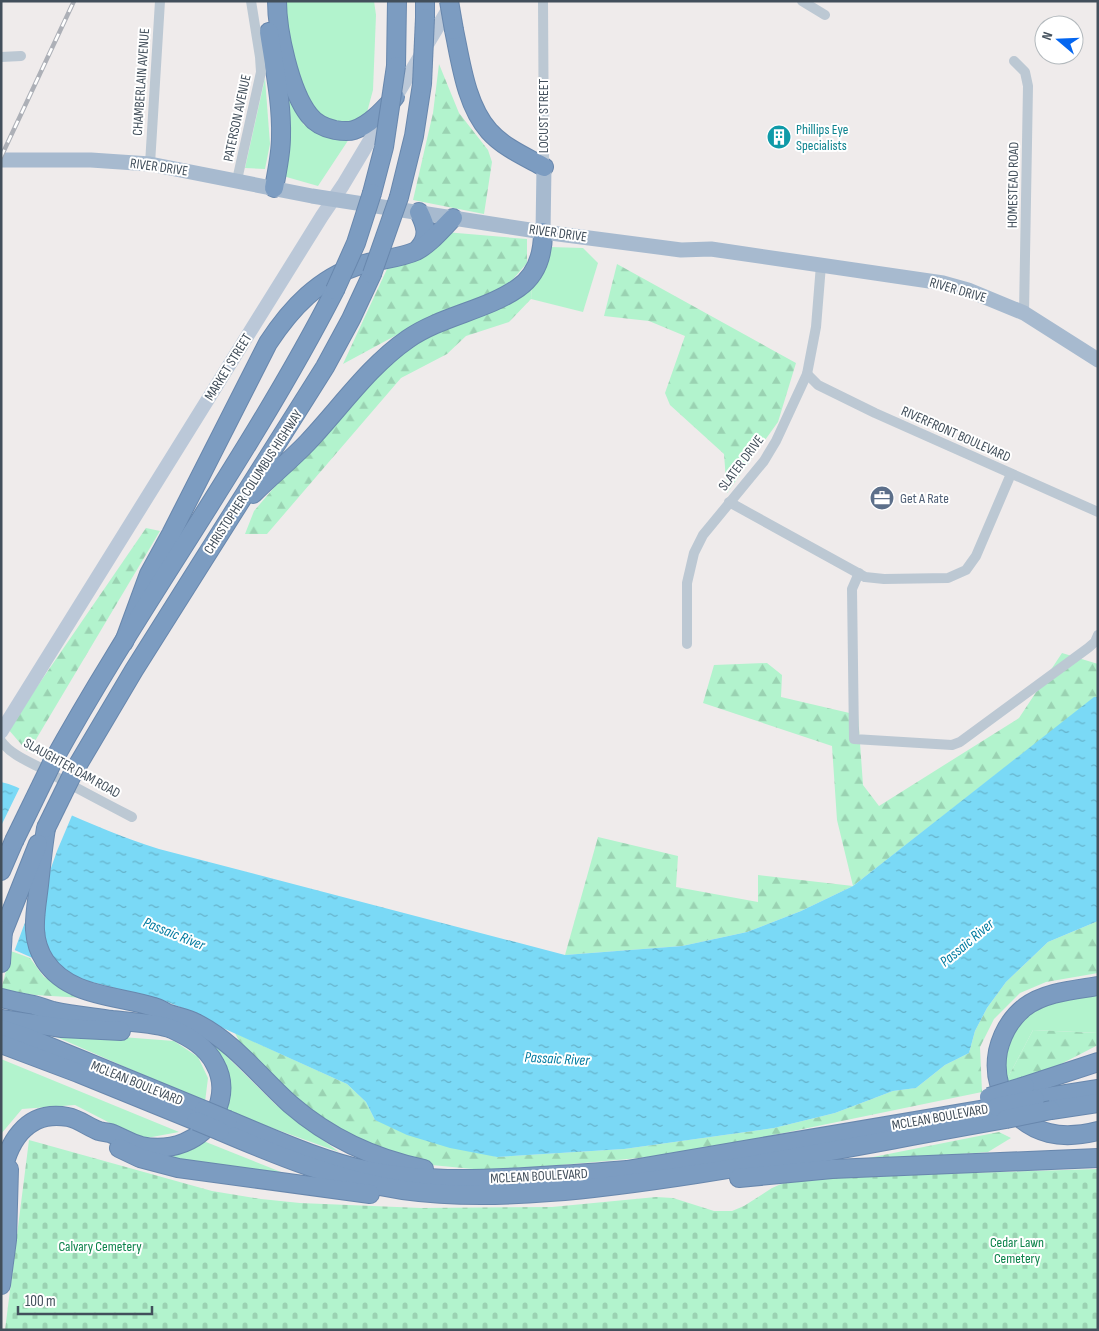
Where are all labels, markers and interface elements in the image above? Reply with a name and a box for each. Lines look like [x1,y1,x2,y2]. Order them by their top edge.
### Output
north arrow [1034,15,1084,65]
street label: CHAMBERLAIN AVENUE [129,27,153,136]
text: N [1038,30,1056,42]
street label: PATERSON AVENUE [219,73,255,163]
street label: LOCUST STREET [535,78,552,153]
place label: Phillips Eye Specialists [796,121,848,154]
building icon: Phillips Eye Specialists [766,124,792,150]
street label: HOMESTEAD ROAD [1004,141,1022,228]
street label: RIVER DRIVE [129,155,189,180]
street label: RIVER DRIVE [528,221,588,246]
street label: RIVER DRIVE [928,274,989,306]
street label: MARKET STREET [201,330,256,404]
street label: RIVERFRONT BOULEVARD [899,402,1013,466]
street label: CHRISTOPHER COLUMBUS HIGHWAY [200,407,306,557]
street label: SLATER DRIVE [715,432,768,494]
office icon: Get A Rate [869,485,895,511]
place label: Get A Rate [900,490,949,507]
street label: SLAUGHTER DAM ROAD [21,734,123,802]
water label: Passaic River [140,913,208,955]
water label: Passaic River [936,914,999,971]
water label: Passaic River [524,1048,591,1070]
street label: MCLEAN BOULEVARD [89,1057,186,1109]
street label: MCLEAN BOULEVARD [890,1100,990,1134]
street label: MCLEAN BOULEVARD [490,1165,588,1187]
park label: Cedar Lawn Cemetery [990,1234,1044,1267]
park label: Calvary Cemetery [58,1238,142,1255]
scale bar [18,1284,151,1316]
text: 100 m [25,1292,56,1311]

